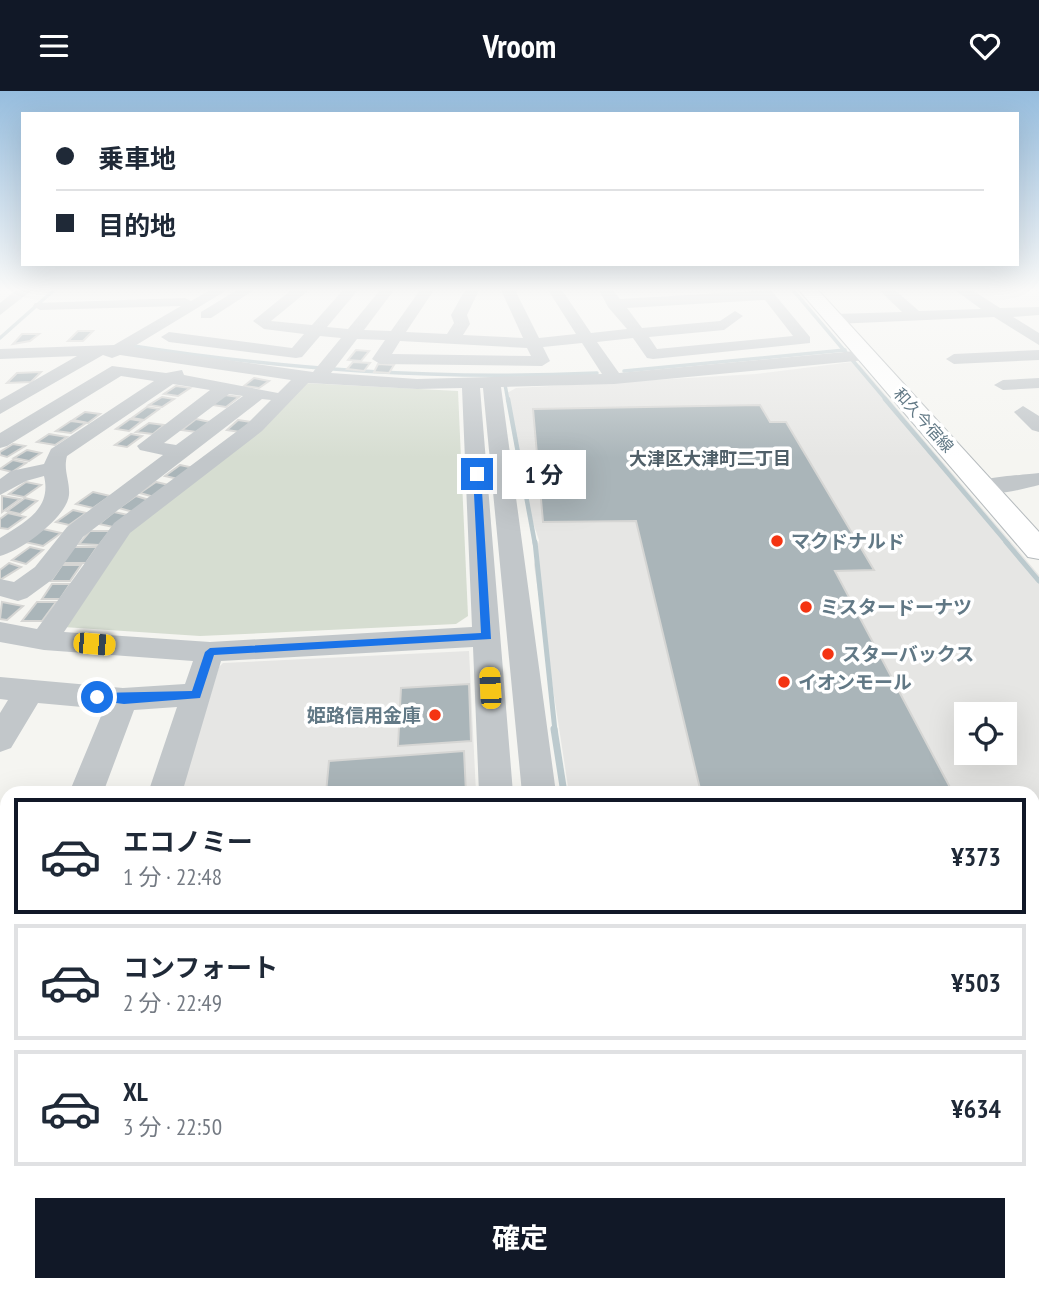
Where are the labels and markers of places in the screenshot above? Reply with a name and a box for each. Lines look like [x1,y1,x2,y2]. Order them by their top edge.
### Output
place label: マクドナルド [791,529,905,553]
marker: マクドナルド [769,533,785,549]
place label: ミスタードーナツ [820,595,972,619]
marker: ミスタードーナツ [798,599,814,615]
place label: スターバックス [842,642,974,666]
marker: スターバックス [820,646,836,662]
place label: イオンモール [798,670,912,694]
marker: イオンモール [776,674,792,690]
place label: 姫路信用金庫 [307,703,421,727]
marker: 姫路信用金庫 [427,707,443,723]

